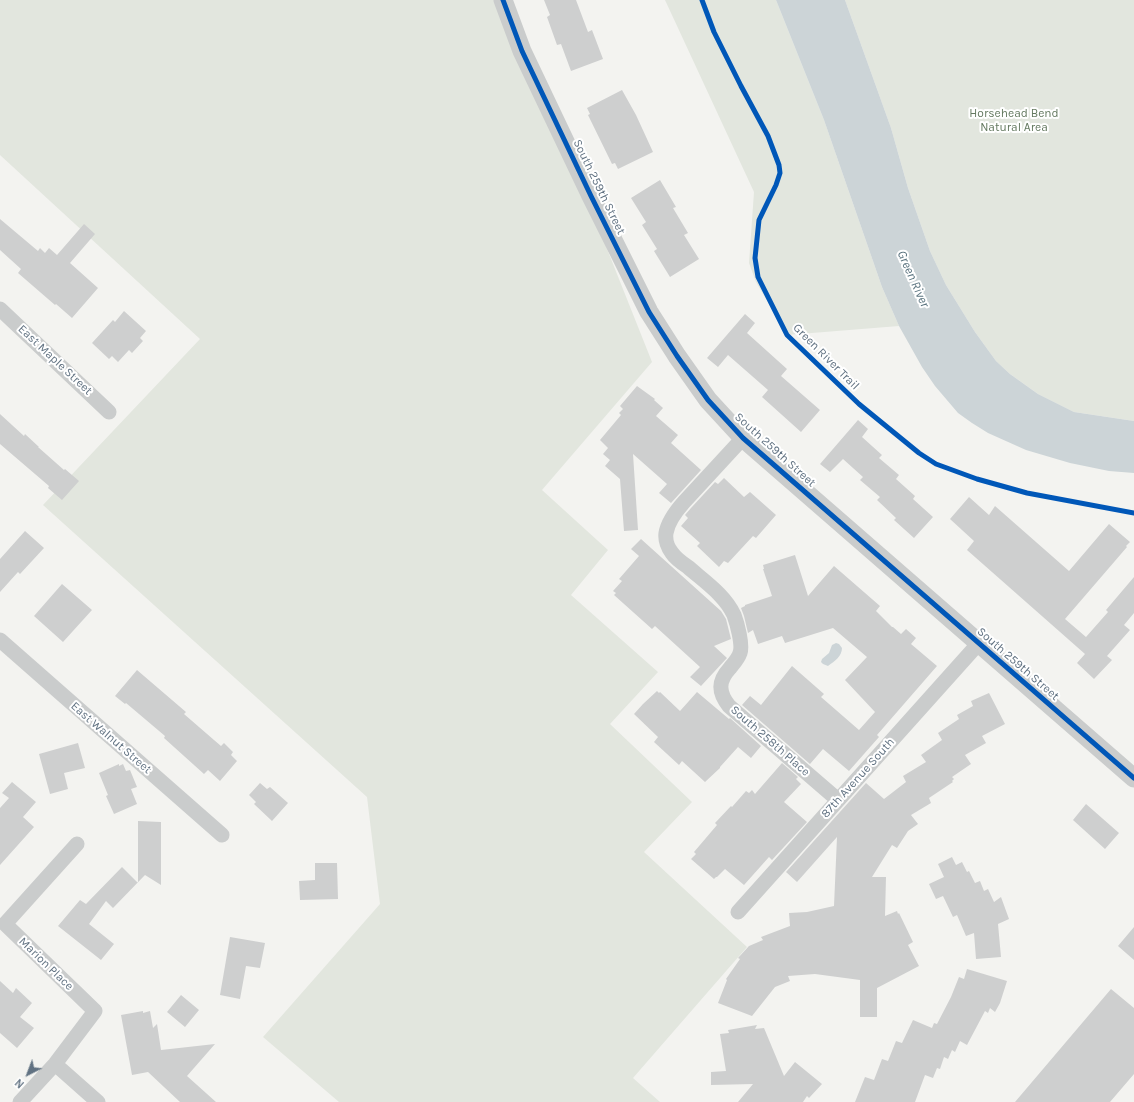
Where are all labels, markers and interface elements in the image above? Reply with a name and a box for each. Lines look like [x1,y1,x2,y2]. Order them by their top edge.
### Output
park label: Horsehead Bend Natural Area [969,107,1059,135]
street label: South 259th Street [570,137,628,237]
water label: Green River [893,248,933,310]
street label: Green River Trail [790,321,862,393]
street label: East Maple Street [15,322,95,398]
street label: South 259th Street [732,410,818,490]
street label: South 259th Street [974,624,1062,704]
street label: East Walnut Street [68,699,154,777]
street label: South 258th Place [727,703,813,779]
street label: 87th Avenue South [818,735,898,821]
street label: Marion Place [16,934,76,994]
north arrow [8,1054,48,1094]
text: N [12,1076,27,1091]

